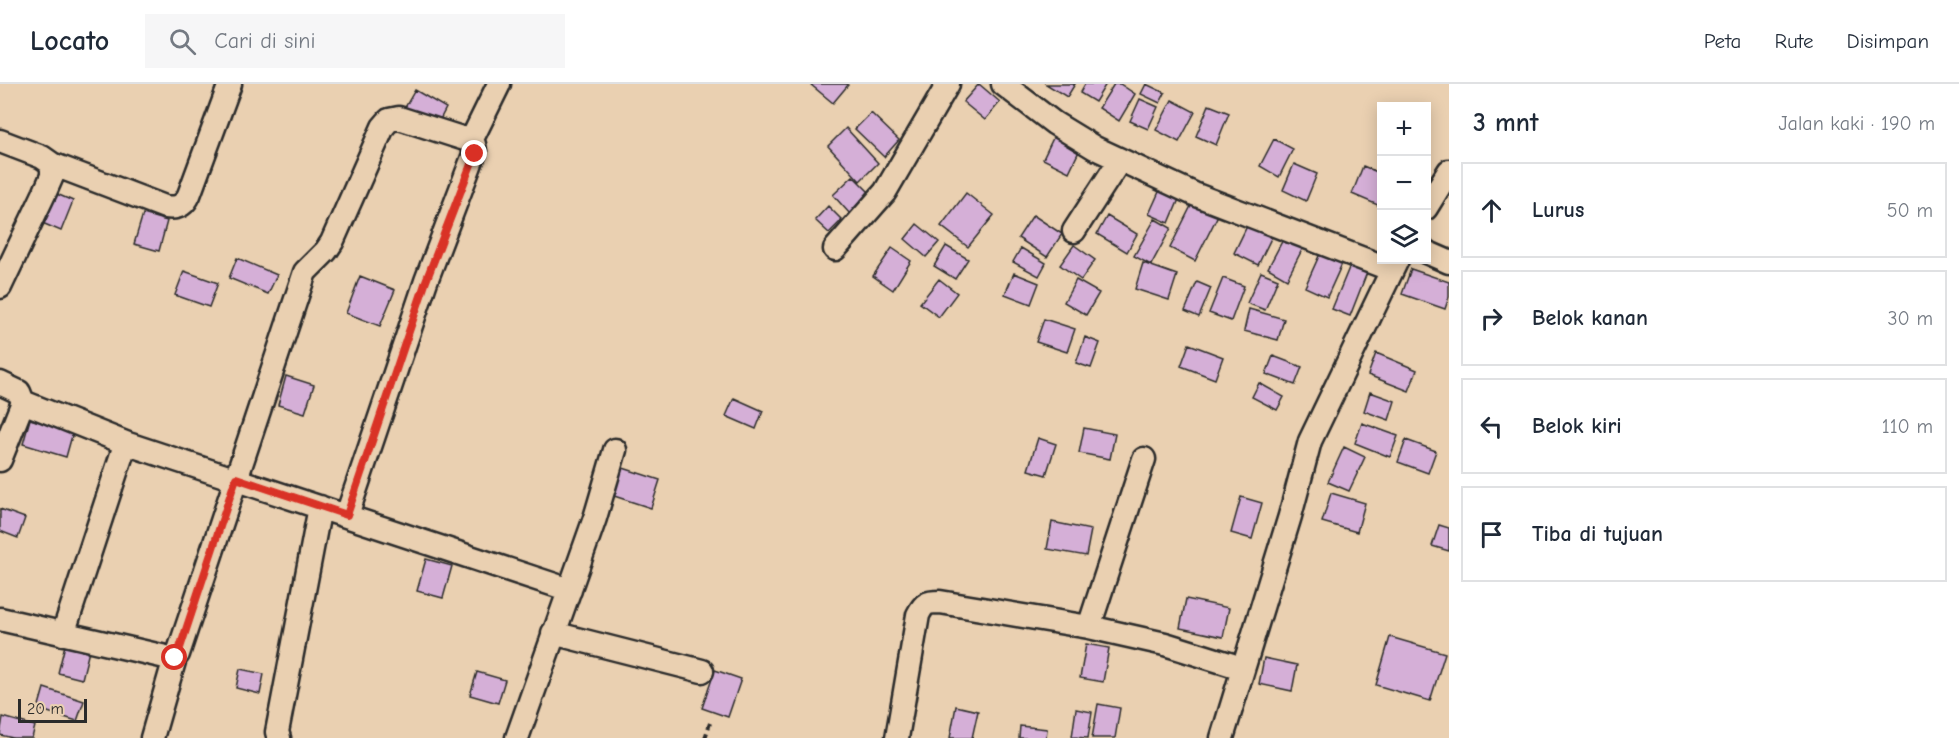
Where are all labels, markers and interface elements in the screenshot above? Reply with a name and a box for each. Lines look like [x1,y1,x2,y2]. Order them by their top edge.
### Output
search box [145,14,565,68]
text: Locato [30,25,109,57]
icon: search [166,25,199,58]
text: Cari di sini [214,28,315,54]
text: Peta [1704,29,1741,53]
text: Rute [1774,29,1814,53]
text: Disimpan [1847,29,1929,53]
map controls [1377,102,1431,264]
button: + [1377,102,1431,156]
text: 3 mnt [1473,108,1538,138]
text: Jalan kaki · 190 m [1778,112,1935,135]
route end [461,140,487,166]
button: − [1377,156,1431,210]
icon: ahead [1475,194,1508,227]
text: Lurus [1532,197,1584,223]
text: 50 m [1887,199,1933,222]
button: layers [1377,210,1431,264]
icon: right [1475,302,1508,335]
text: Belok kanan [1532,305,1648,331]
text: 30 m [1887,307,1933,330]
icon: left [1475,410,1508,443]
text: Belok kiri [1532,413,1622,439]
text: 110 m [1882,415,1933,438]
icon: arrive [1475,518,1508,551]
text: Tiba di tujuan [1532,521,1663,547]
route start [161,644,187,670]
scale bar [18,696,87,724]
text: 20 m [27,700,64,718]

